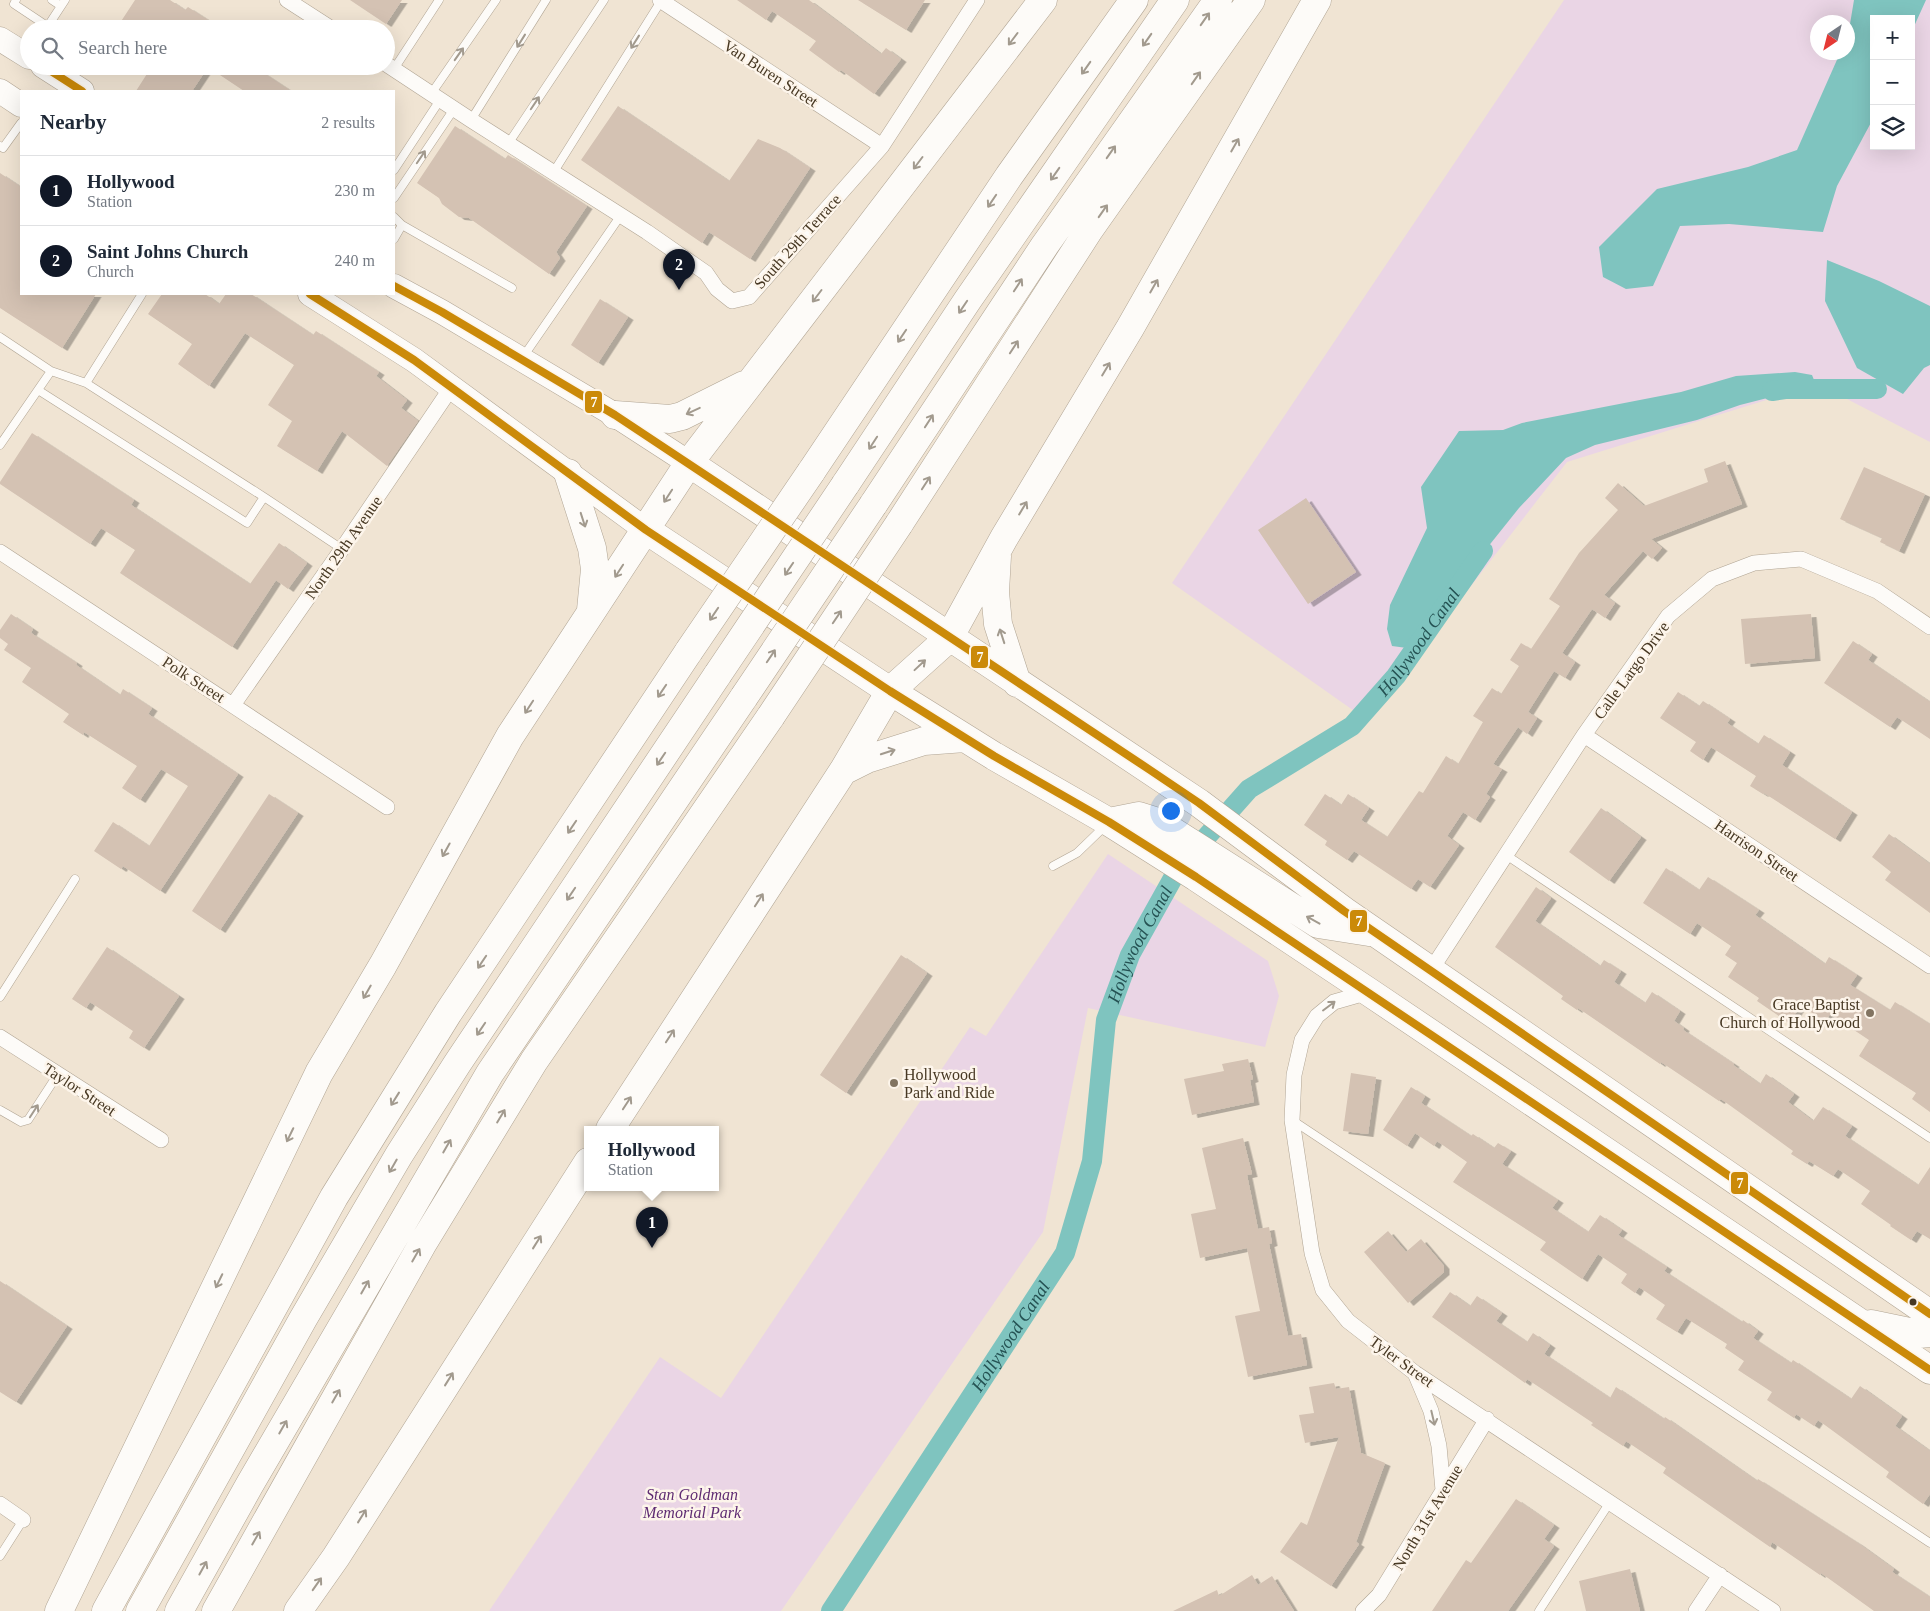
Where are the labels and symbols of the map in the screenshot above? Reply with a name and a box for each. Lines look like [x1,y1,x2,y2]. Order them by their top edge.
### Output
one-way arrow [1200,12,1210,26]
north arrow [1810,15,1855,60]
one-way arrow [1008,32,1018,46]
one-way arrow [1142,33,1153,47]
one-way arrow [515,34,525,48]
one-way arrow [630,35,640,49]
street label: Van Buren Street [720,37,822,111]
one-way arrow [454,47,464,61]
one-way arrow [1081,61,1091,75]
one-way arrow [1191,71,1201,85]
one-way arrow [530,97,540,111]
one-way arrow [1230,138,1240,152]
one-way arrow [1106,145,1116,159]
one-way arrow [416,151,426,165]
one-way arrow [913,156,924,169]
one-way arrow [1050,166,1060,180]
street label: South 29th Terrace [750,191,844,292]
one-way arrow [987,194,998,208]
one-way arrow [1098,204,1108,218]
pin: 2 [663,249,695,290]
one-way arrow [1014,279,1024,293]
one-way arrow [1150,279,1160,294]
one-way arrow [811,289,822,302]
one-way arrow [957,300,967,314]
one-way arrow [897,329,907,343]
one-way arrow [1009,340,1019,354]
one-way arrow [1102,362,1112,376]
line badge: 7 [584,390,603,414]
text: 7 [591,395,598,410]
one-way arrow [686,407,701,416]
one-way arrow [924,414,934,428]
one-way arrow [868,436,878,450]
one-way arrow [920,476,931,490]
one-way arrow [662,489,672,503]
street label: North 29th Avenue [302,493,385,602]
one-way arrow [1018,501,1028,515]
one-way arrow [578,512,588,528]
one-way arrow [783,562,794,576]
one-way arrow [613,563,623,577]
water label: Hollywood Canal [1373,585,1464,701]
one-way arrow [709,607,719,621]
one-way arrow [832,610,842,624]
street label: Calle Largo Drive [1590,618,1673,723]
one-way arrow [997,629,1006,645]
line badge: 7 [970,645,989,669]
one-way arrow [766,649,777,663]
text: 7 [977,650,984,665]
street label: Polk Street [159,653,228,706]
one-way arrow [913,659,926,670]
one-way arrow [657,684,667,698]
one-way arrow [524,699,534,713]
one-way arrow [879,747,895,756]
one-way arrow [656,751,666,765]
your location [1158,798,1184,824]
street label: Harrison Street [1712,816,1802,885]
one-way arrow [567,819,577,833]
one-way arrow [440,842,450,857]
water label: Hollywood Canal [1103,883,1176,1007]
one-way arrow [566,886,576,900]
one-way arrow [753,893,764,907]
line badge: 7 [1349,909,1368,933]
text: 7 [1356,914,1363,929]
one-way arrow [1306,915,1321,924]
one-way arrow [477,955,487,969]
one-way arrow [361,985,371,999]
place label: Grace Baptist Church of Hollywood [1720,996,1861,1032]
one-way arrow [1322,1001,1335,1012]
marker: Grace Baptist Church of Hollywood [1864,1007,1876,1019]
one-way arrow [476,1022,486,1036]
one-way arrow [665,1030,675,1044]
street label: Taylor Street [40,1060,120,1120]
place label: Hollywood Park and Ride [904,1066,995,1101]
marker: Hollywood Park and Ride [888,1077,900,1089]
one-way arrow [389,1092,400,1106]
one-way arrow [621,1096,632,1110]
one-way arrow [30,1104,40,1118]
one-way arrow [496,1109,506,1123]
one-way arrow [284,1127,294,1142]
one-way arrow [442,1140,452,1154]
one-way arrow [388,1158,398,1172]
line badge: 7 [1730,1171,1749,1195]
text: 7 [1737,1176,1744,1191]
pin: 1 [636,1207,668,1248]
one-way arrow [532,1236,542,1250]
one-way arrow [411,1247,421,1262]
one-way arrow [214,1273,223,1288]
water label: Hollywood Canal [967,1278,1054,1396]
one-way arrow [360,1280,370,1294]
unlabelled marker [1908,1297,1918,1307]
street label: Tyler Street [1366,1333,1437,1391]
one-way arrow [445,1373,455,1387]
one-way arrow [331,1389,341,1404]
one-way arrow [1429,1410,1438,1426]
one-way arrow [278,1420,288,1434]
street label: North 31st Avenue [1389,1462,1466,1573]
park label: Stan Goldman Memorial Park [642,1486,742,1521]
one-way arrow [357,1510,367,1524]
one-way arrow [251,1530,261,1545]
one-way arrow [198,1561,208,1576]
one-way arrow [312,1577,322,1591]

